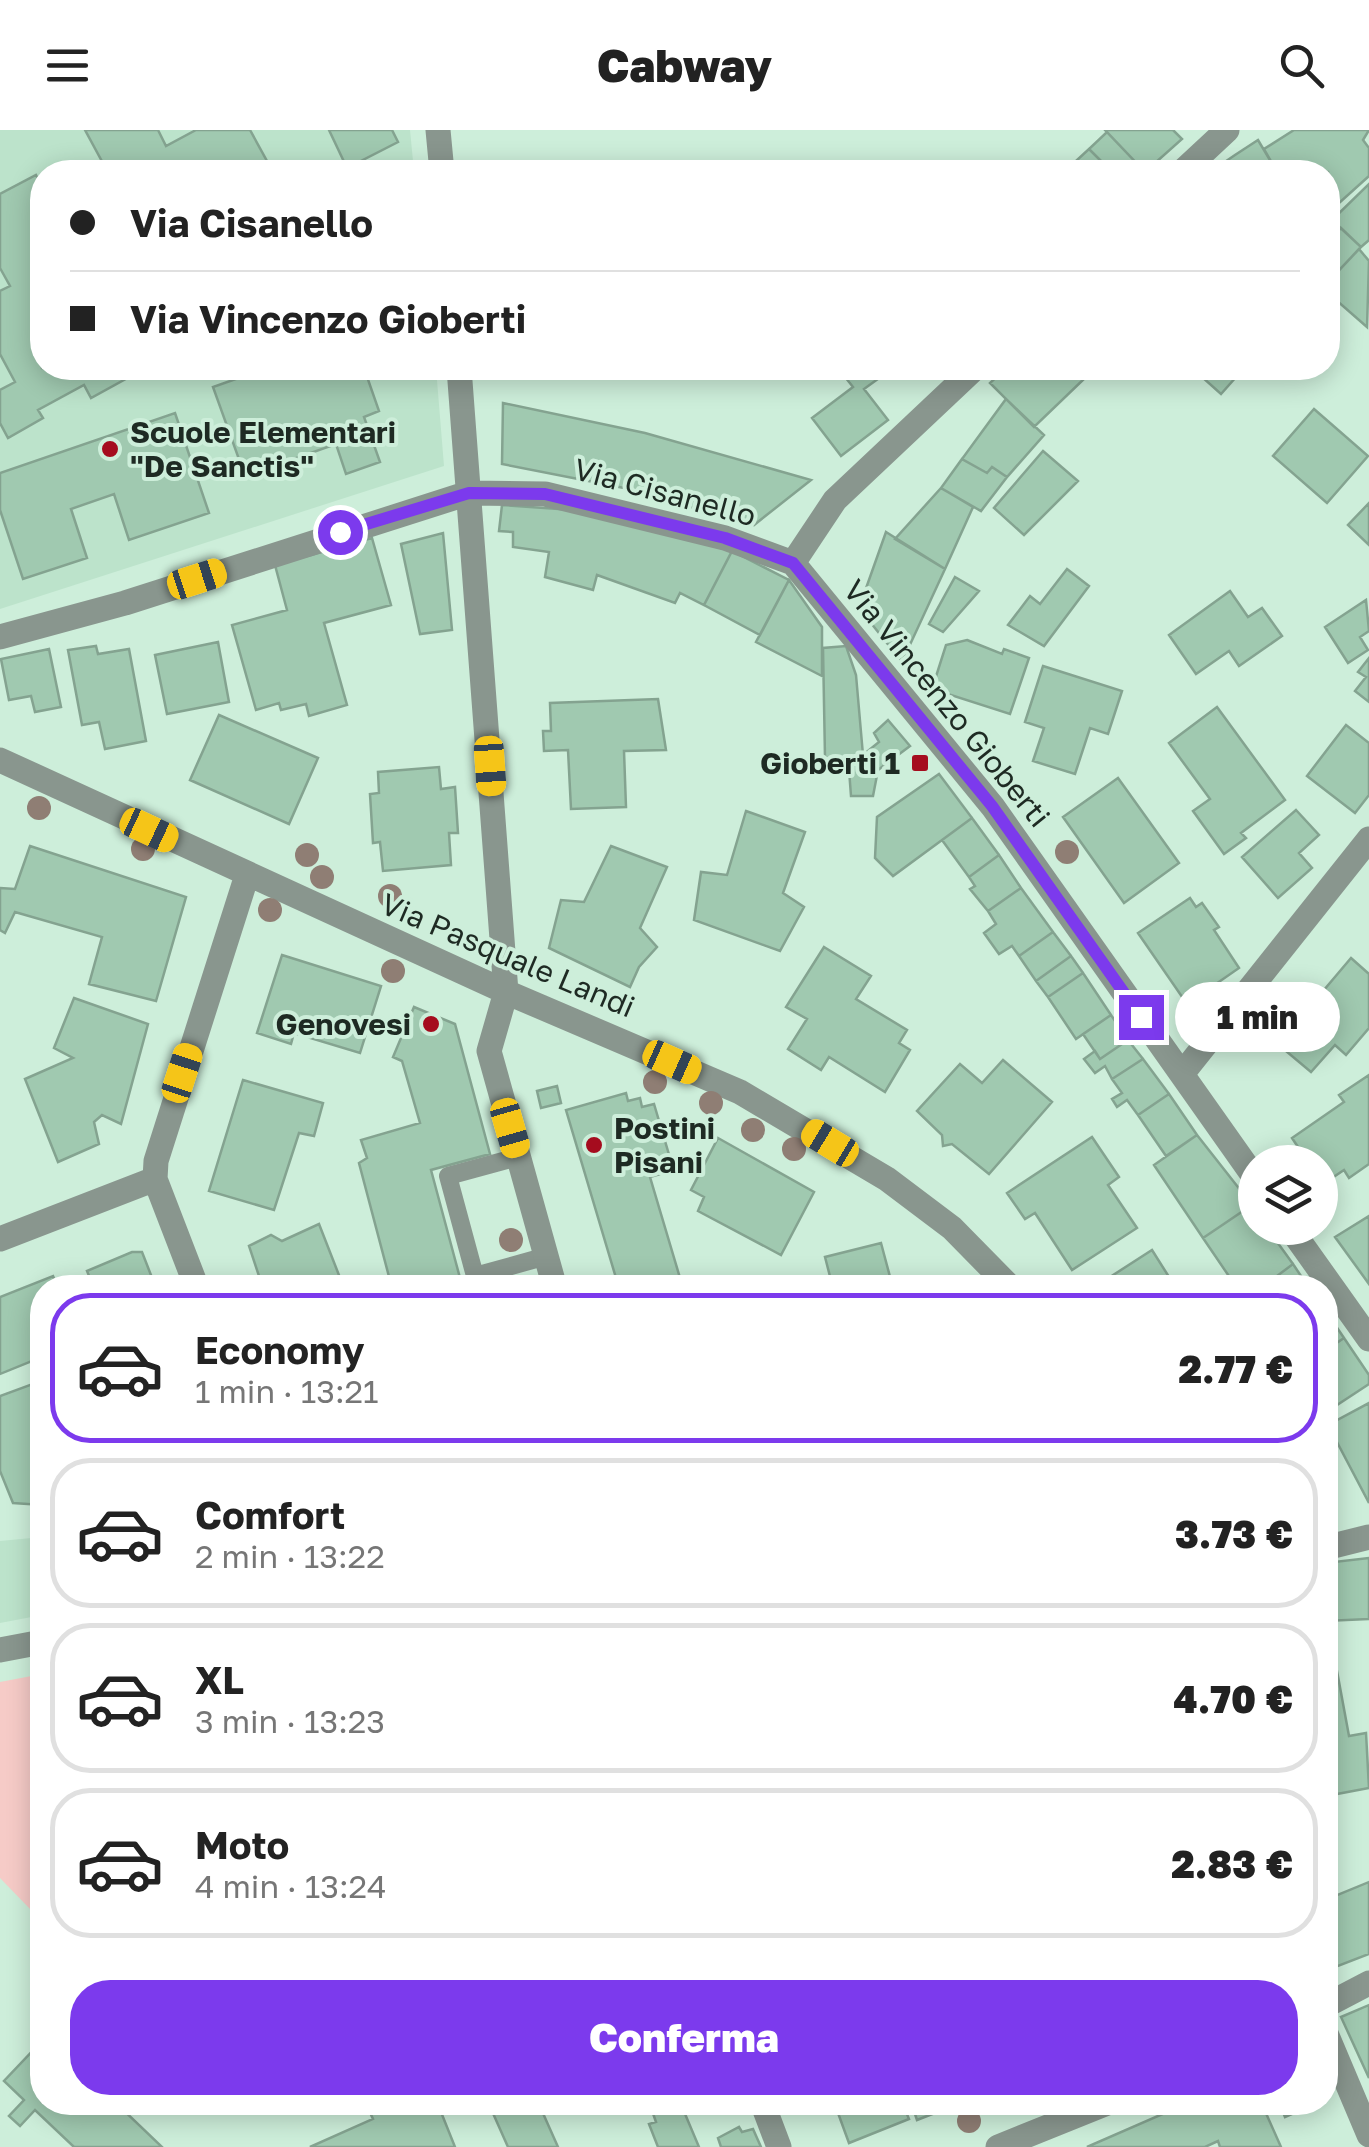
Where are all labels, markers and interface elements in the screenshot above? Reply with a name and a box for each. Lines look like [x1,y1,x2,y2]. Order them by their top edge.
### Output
icon: menu [40,38,95,93]
text: Cabway [597,38,772,92]
icon: search [1274,38,1329,93]
text: Via Cisanello [130,200,373,245]
text: Via Vincenzo Gioberti [130,296,526,341]
place label: Scuole Elementari "De Sanctis" [130,414,396,484]
marker: Scuole Elementari "De Sanctis" [99,438,121,460]
street label: Via Cisanello [570,450,760,534]
route start [318,510,363,555]
car [164,555,230,603]
street label: Via Vincenzo Gioberti [836,572,1058,834]
car [473,735,507,797]
place label: Gioberti 1 [760,745,900,781]
marker: Gioberti 1 [909,752,931,774]
car [115,804,183,856]
street label: Via Pasquale Landi [376,885,640,1025]
callout: 1 min [1176,982,1341,1052]
route end [1119,995,1164,1040]
text: 1 min [1217,998,1298,1036]
place label: Genovesi [276,1006,411,1042]
marker: Genovesi [420,1013,442,1035]
car [638,1036,706,1088]
car [158,1040,206,1106]
car [487,1095,533,1161]
place label: Postini Pisani [614,1110,715,1180]
car [797,1115,863,1171]
marker: Postini Pisani [583,1134,605,1156]
map controls [1238,1145,1338,1245]
button: layers [1238,1145,1338,1245]
icon: car [75,1323,165,1413]
text: Economy [195,1327,364,1372]
text: 2.77 € [1178,1346,1293,1391]
text: 1 min · 13:21 [195,1372,379,1410]
icon: car [75,1488,165,1578]
text: Comfort [195,1492,345,1537]
text: 3.73 € [1175,1511,1293,1556]
text: 2 min · 13:22 [195,1537,385,1575]
icon: car [75,1653,165,1743]
text: XL [195,1657,244,1702]
text: 4.70 € [1174,1676,1293,1721]
text: 3 min · 13:23 [195,1702,385,1740]
icon: car [75,1818,165,1908]
text: Moto [195,1822,289,1867]
text: 2.83 € [1171,1841,1293,1886]
text: 4 min · 13:24 [195,1867,387,1905]
button: Conferma [70,1980,1298,2095]

